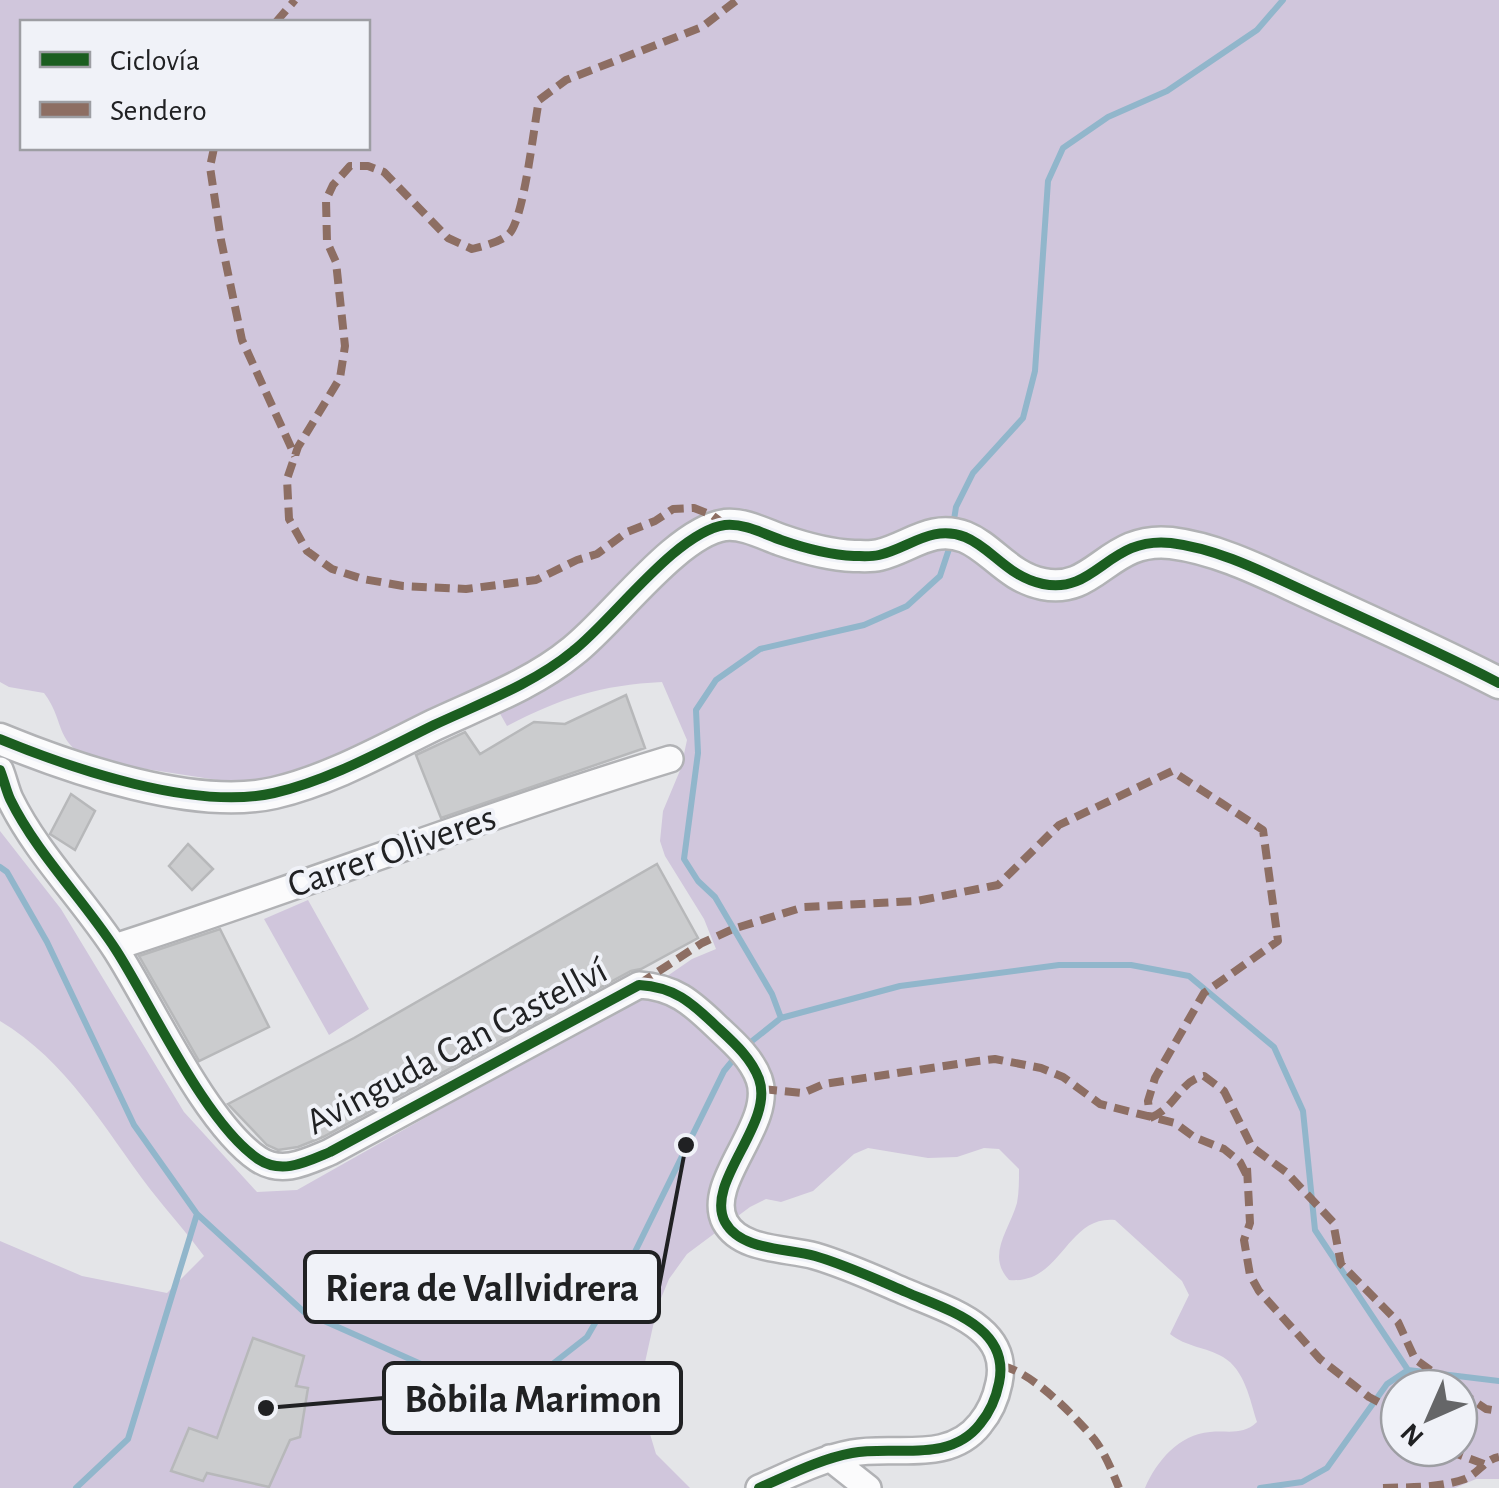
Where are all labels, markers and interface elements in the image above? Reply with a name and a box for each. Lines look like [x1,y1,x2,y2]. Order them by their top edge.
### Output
legend [20,20,370,150]
text: Ciclovía [110,46,200,76]
text: Sendero [110,96,207,126]
street label: Carrer Oliveres [283,799,501,905]
street label: Avinguda Can Castellví [300,951,614,1142]
callout: Riera de Vallvidrera [305,1252,659,1322]
text: Riera de Vallvidrera [325,1269,639,1309]
callout: Bòbila Marimon [384,1363,681,1433]
north arrow [1379,1368,1479,1468]
text: Bòbila Marimon [404,1380,662,1420]
text: N [1396,1417,1430,1451]

